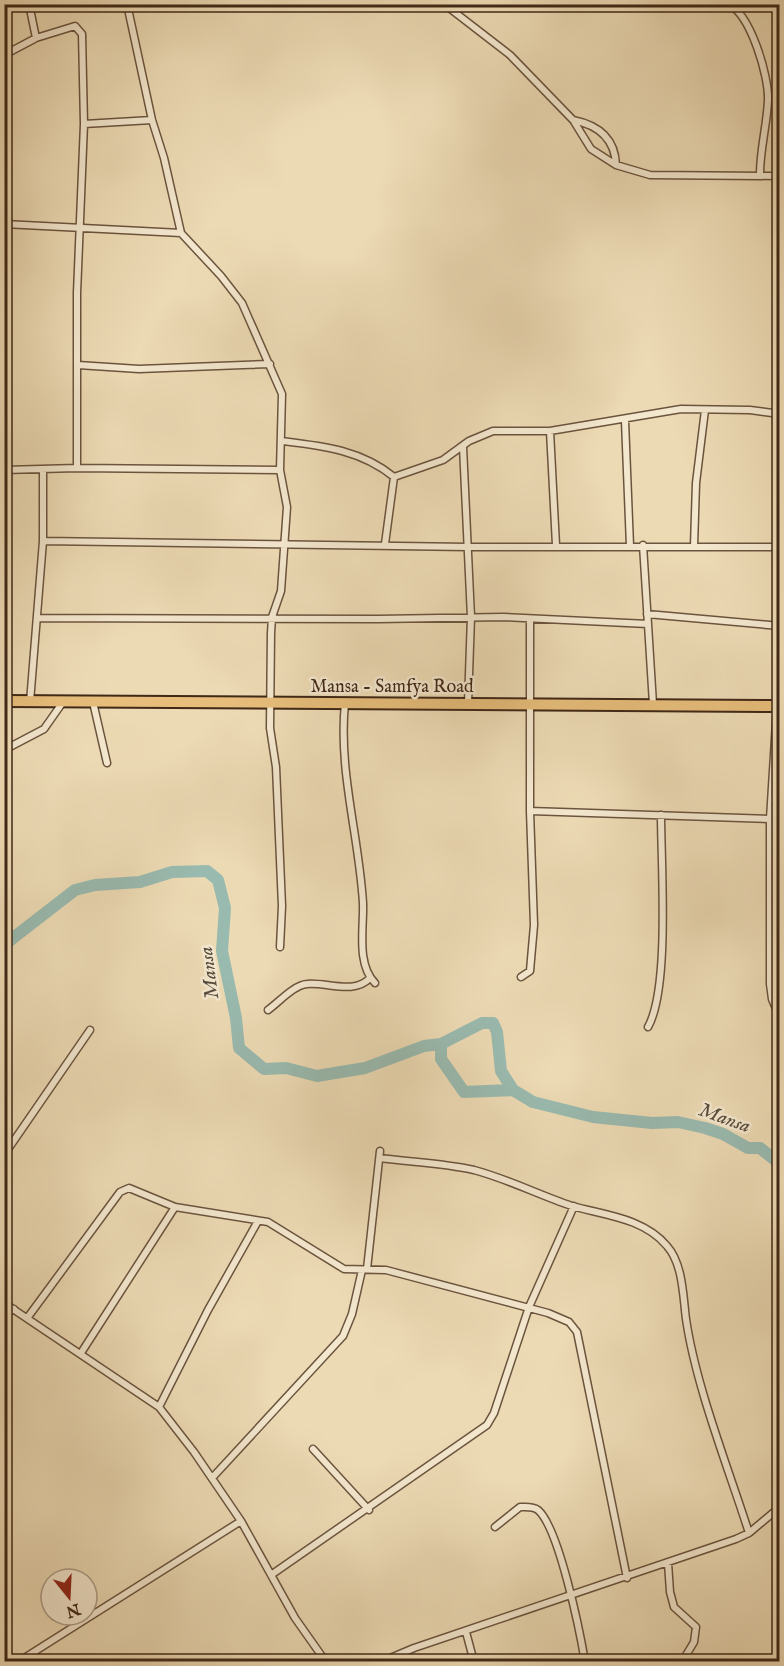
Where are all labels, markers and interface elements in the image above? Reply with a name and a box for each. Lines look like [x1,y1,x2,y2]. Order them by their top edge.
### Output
street label: Mansa - Samfya Road [310,676,474,699]
water label: Mansa [194,945,225,1001]
water label: Mansa [695,1098,754,1139]
north arrow [39,1567,99,1627]
text: N [63,1597,84,1621]

